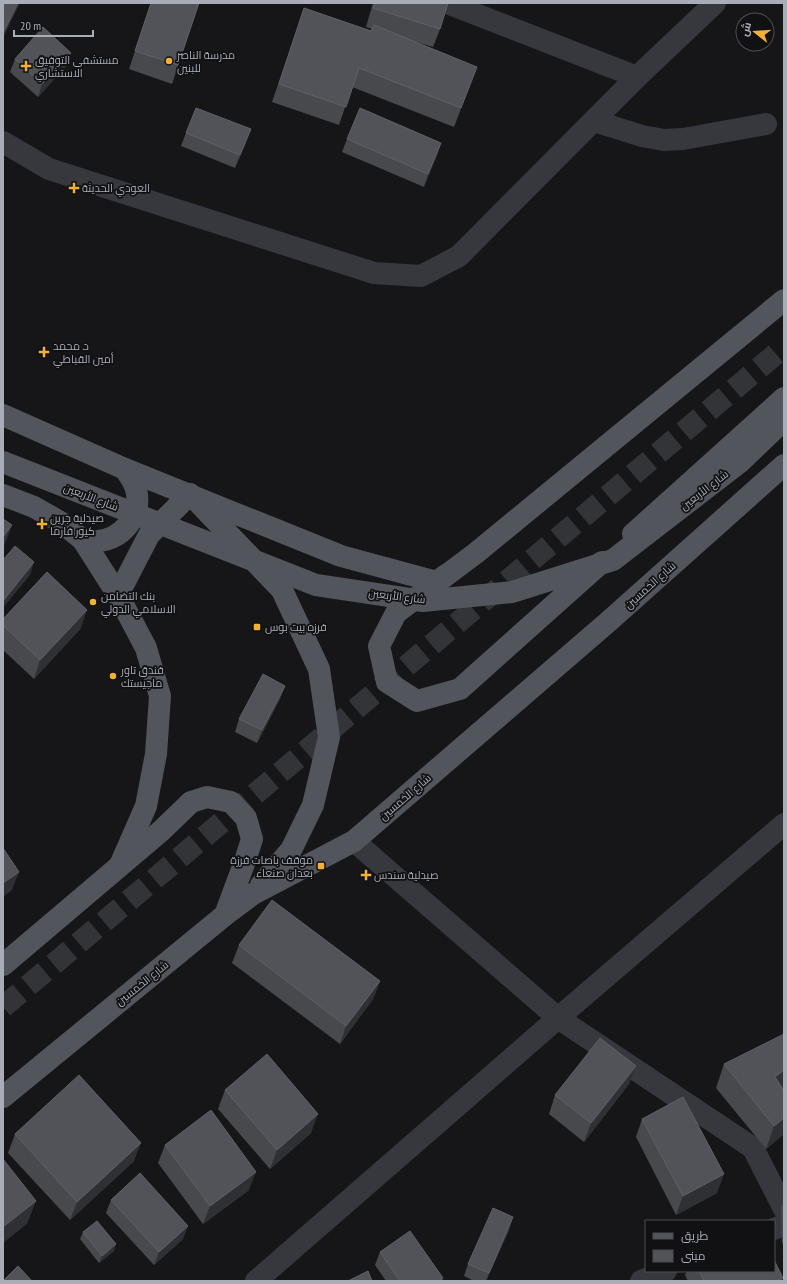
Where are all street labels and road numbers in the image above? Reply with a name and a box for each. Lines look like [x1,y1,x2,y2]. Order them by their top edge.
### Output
street label: شارع الأربعين [677,467,732,514]
street label: شارع الأربعين [61,480,120,515]
street label: شارع الخمسين [622,558,679,612]
street label: شارع الأربعين [368,586,426,607]
street label: شارع الخمسين [376,771,434,824]
street label: شارع الخمسين [113,957,172,1009]

